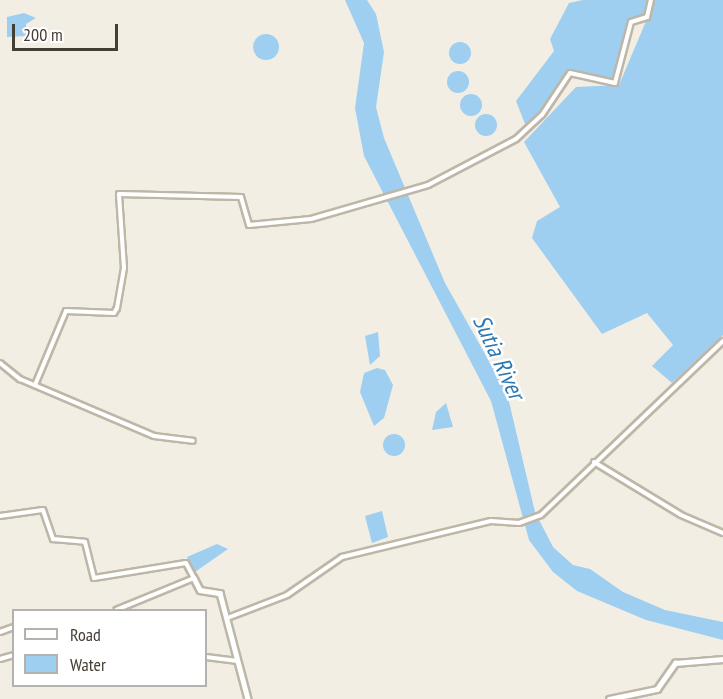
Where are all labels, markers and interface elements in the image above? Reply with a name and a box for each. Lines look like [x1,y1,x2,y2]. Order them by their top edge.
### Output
scale bar [15,12,122,50]
text: 200 m [23,23,63,46]
water label: Sutia River [467,310,531,404]
legend [12,609,207,687]
text: Road [70,623,101,646]
text: Water [70,653,106,676]

